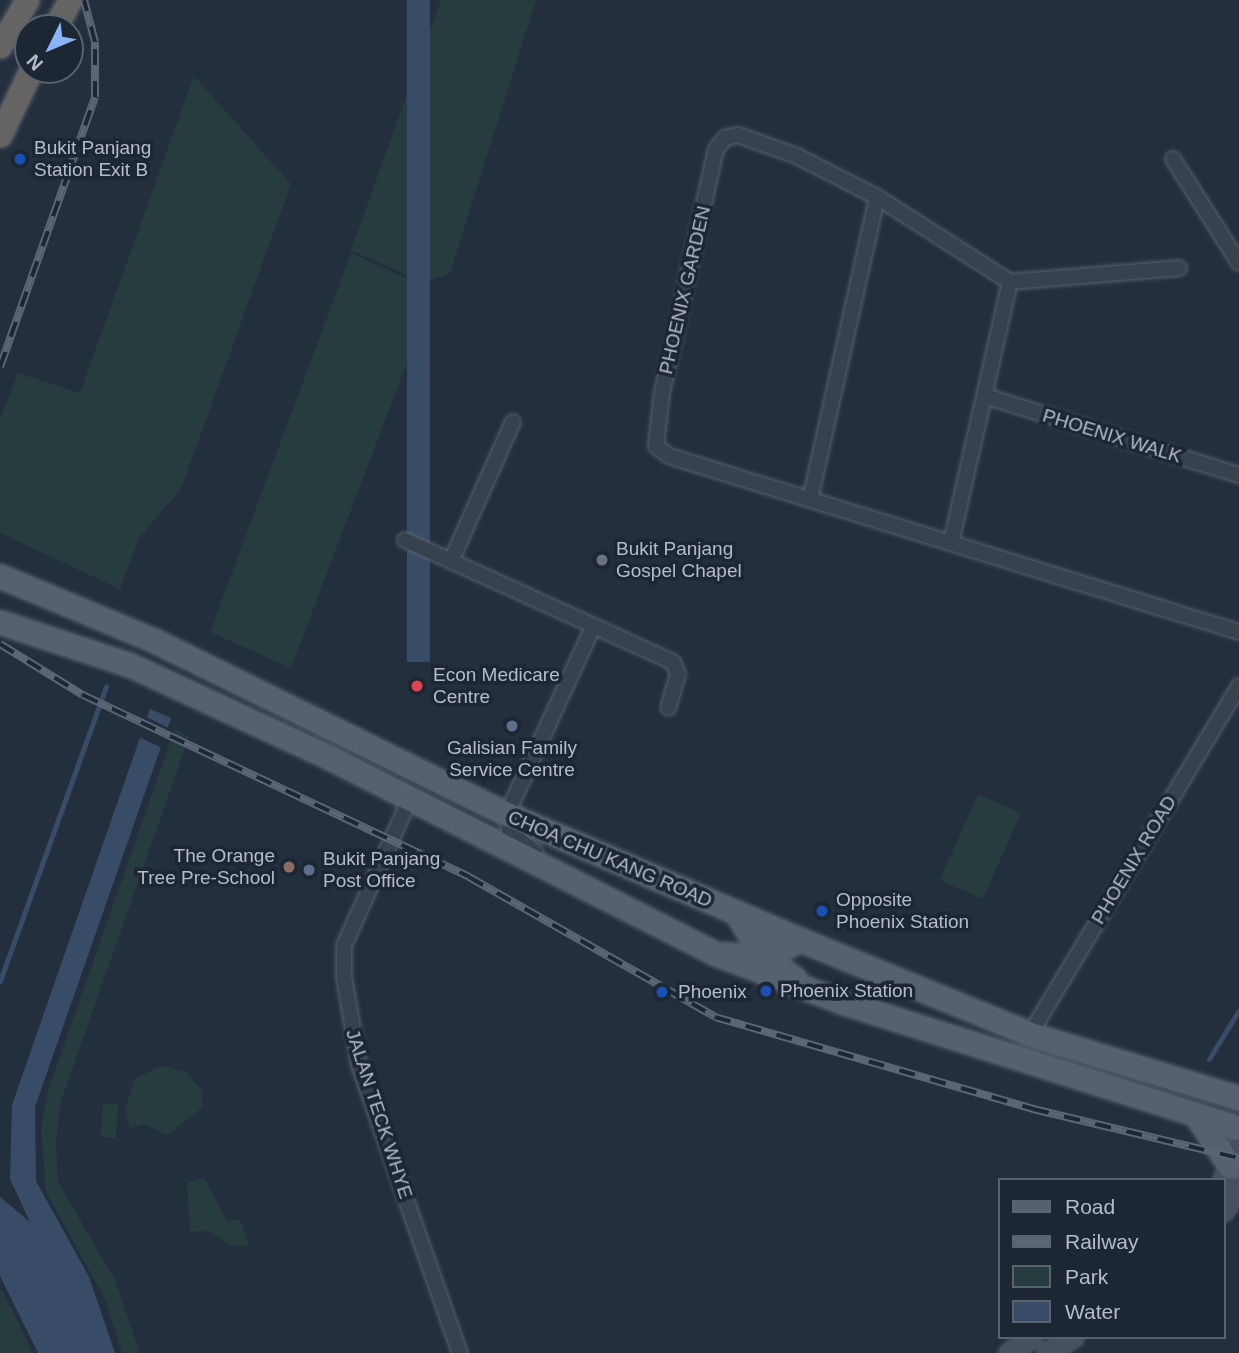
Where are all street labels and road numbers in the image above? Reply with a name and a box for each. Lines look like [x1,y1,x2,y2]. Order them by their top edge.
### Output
street label: PHOENIX GARDEN [655,204,715,376]
street label: PHOENIX WALK [1040,404,1184,468]
street label: PHOENIX ROAD [1087,792,1181,928]
street label: CHOA CHU KANG ROAD [504,805,716,913]
street label: JALAN TECK WHYE [341,1026,417,1202]

